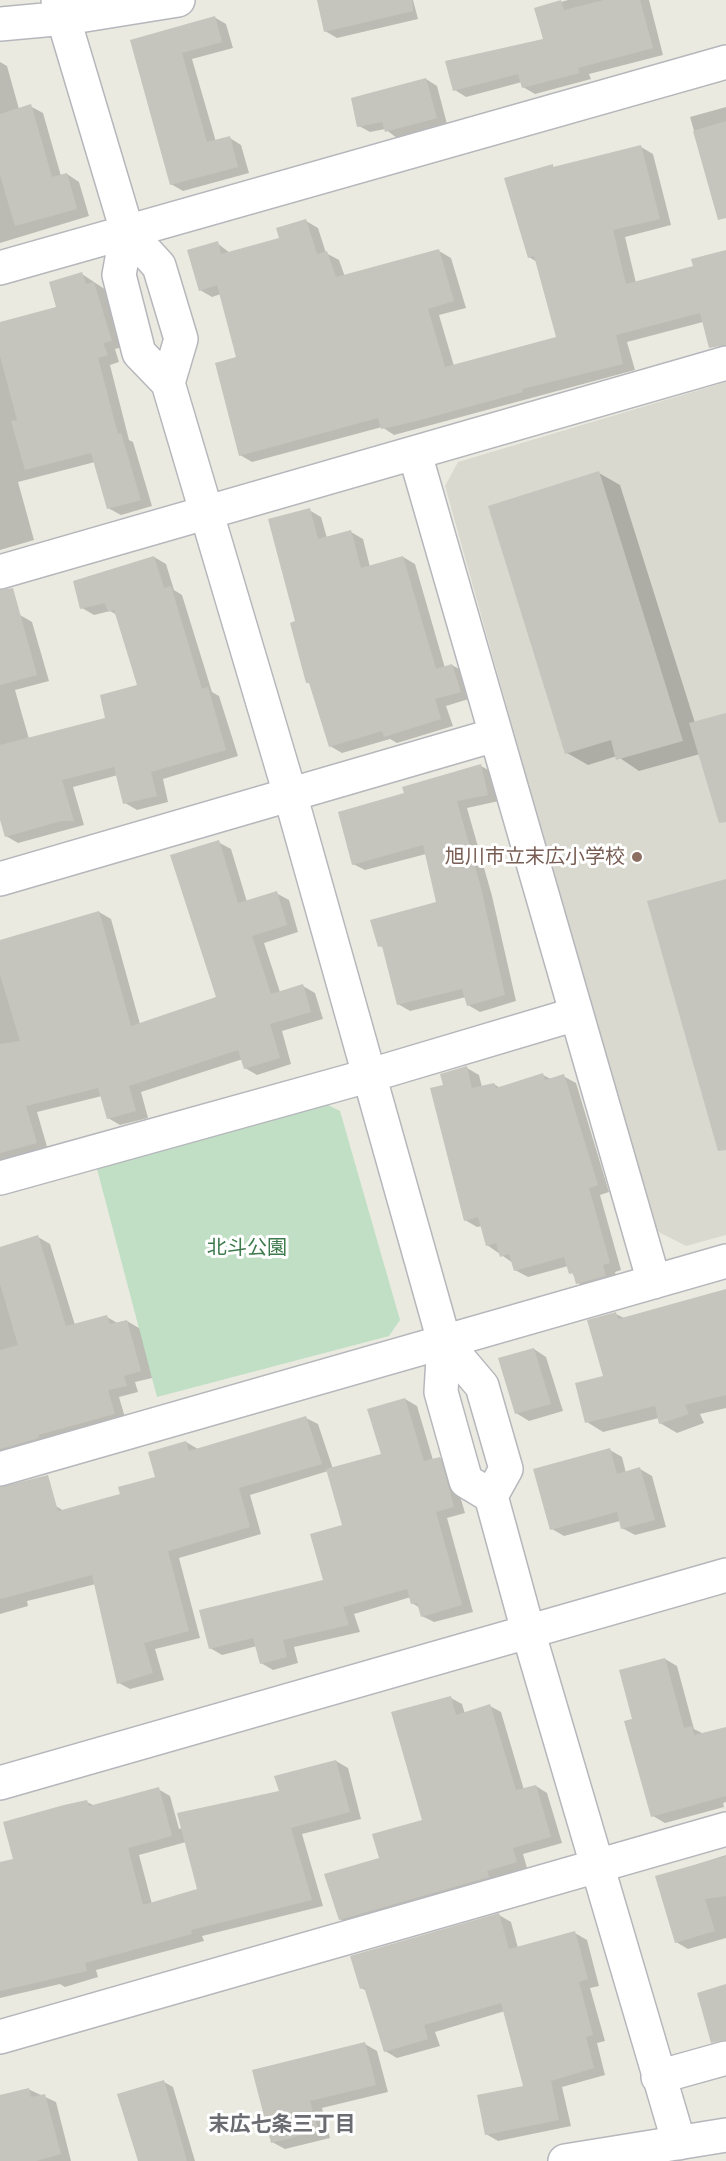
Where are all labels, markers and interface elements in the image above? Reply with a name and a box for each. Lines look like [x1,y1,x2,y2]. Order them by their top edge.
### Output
place label: 旭川市立末広小学校 [445,845,625,869]
marker: 旭川市立末広小学校 [630,850,644,864]
park label: 北斗公園 [207,1236,287,1260]
district label: 末広七条三丁目 [209,2112,355,2138]

